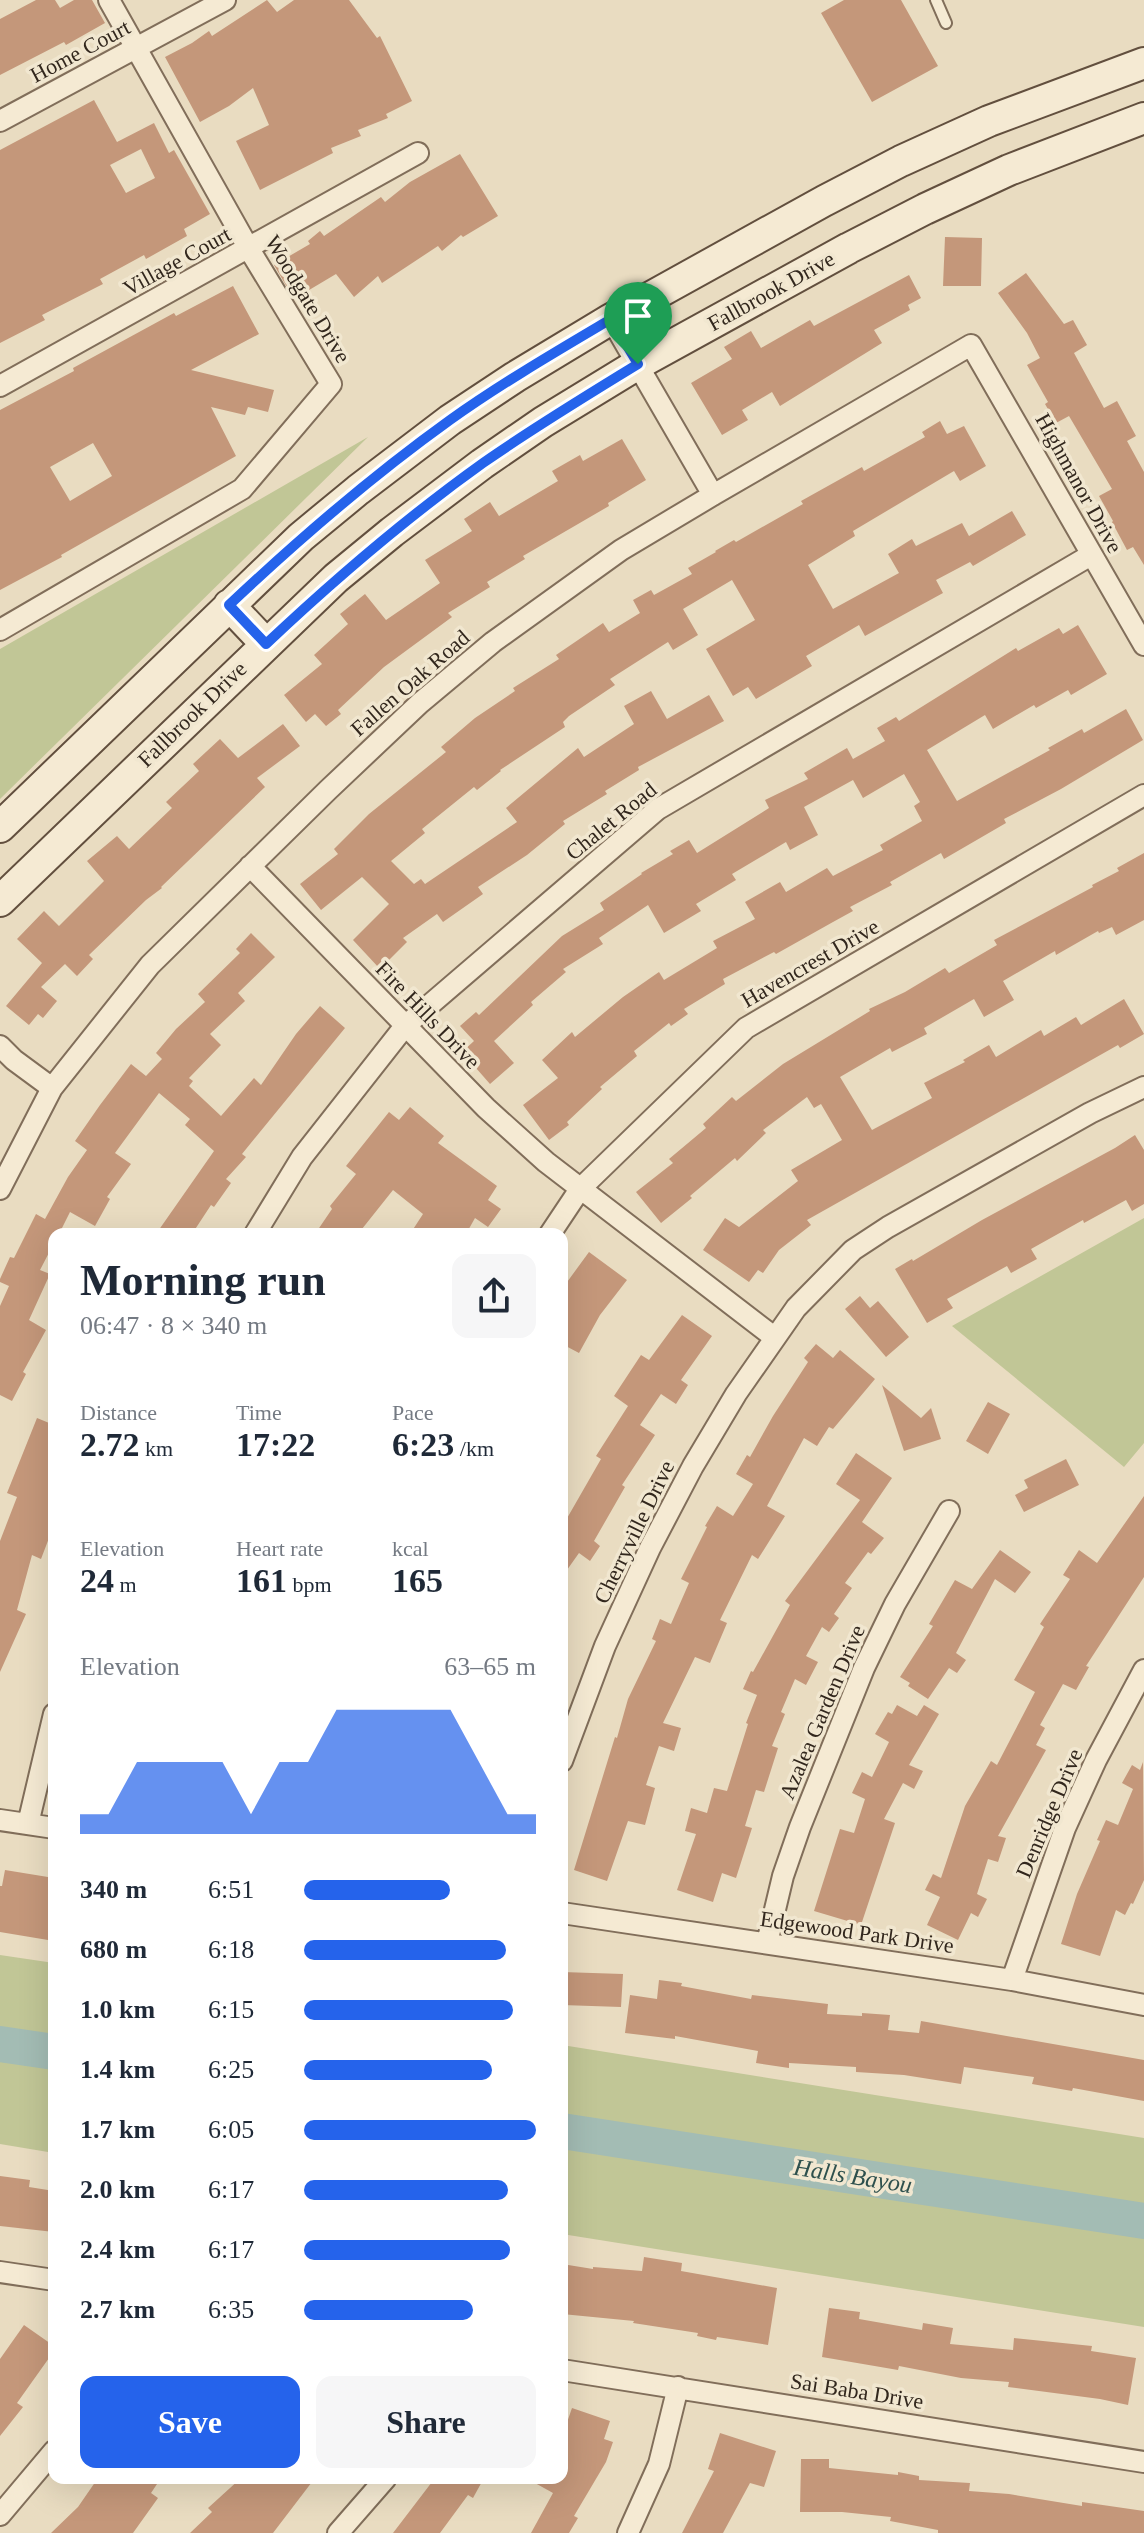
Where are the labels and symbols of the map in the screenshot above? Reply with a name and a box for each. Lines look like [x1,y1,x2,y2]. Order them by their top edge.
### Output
street label: Home Court [26,14,134,88]
street label: Village Court [119,221,235,301]
street label: Woodgate Drive [260,231,356,367]
street label: Fallbrook Drive [703,246,839,336]
pin [604,282,672,364]
street label: Highmanor Drive [1030,409,1128,557]
street label: Fallen Oak Road [346,625,474,741]
street label: Fallbrook Drive [133,656,251,772]
street label: Chalet Road [561,777,661,865]
street label: Havencrest Drive [737,914,883,1012]
street label: Fire Hills Drive [371,956,485,1074]
street label: Cherryville Drive [589,1457,679,1607]
street label: Azalea Garden Drive [774,1621,870,1803]
street label: Denridge Drive [1011,1745,1087,1881]
street label: Edgewood Park Drive [758,1906,956,1958]
water label: Halls Bayou [791,2154,914,2198]
street label: Sai Baba Drive [789,2368,925,2414]

